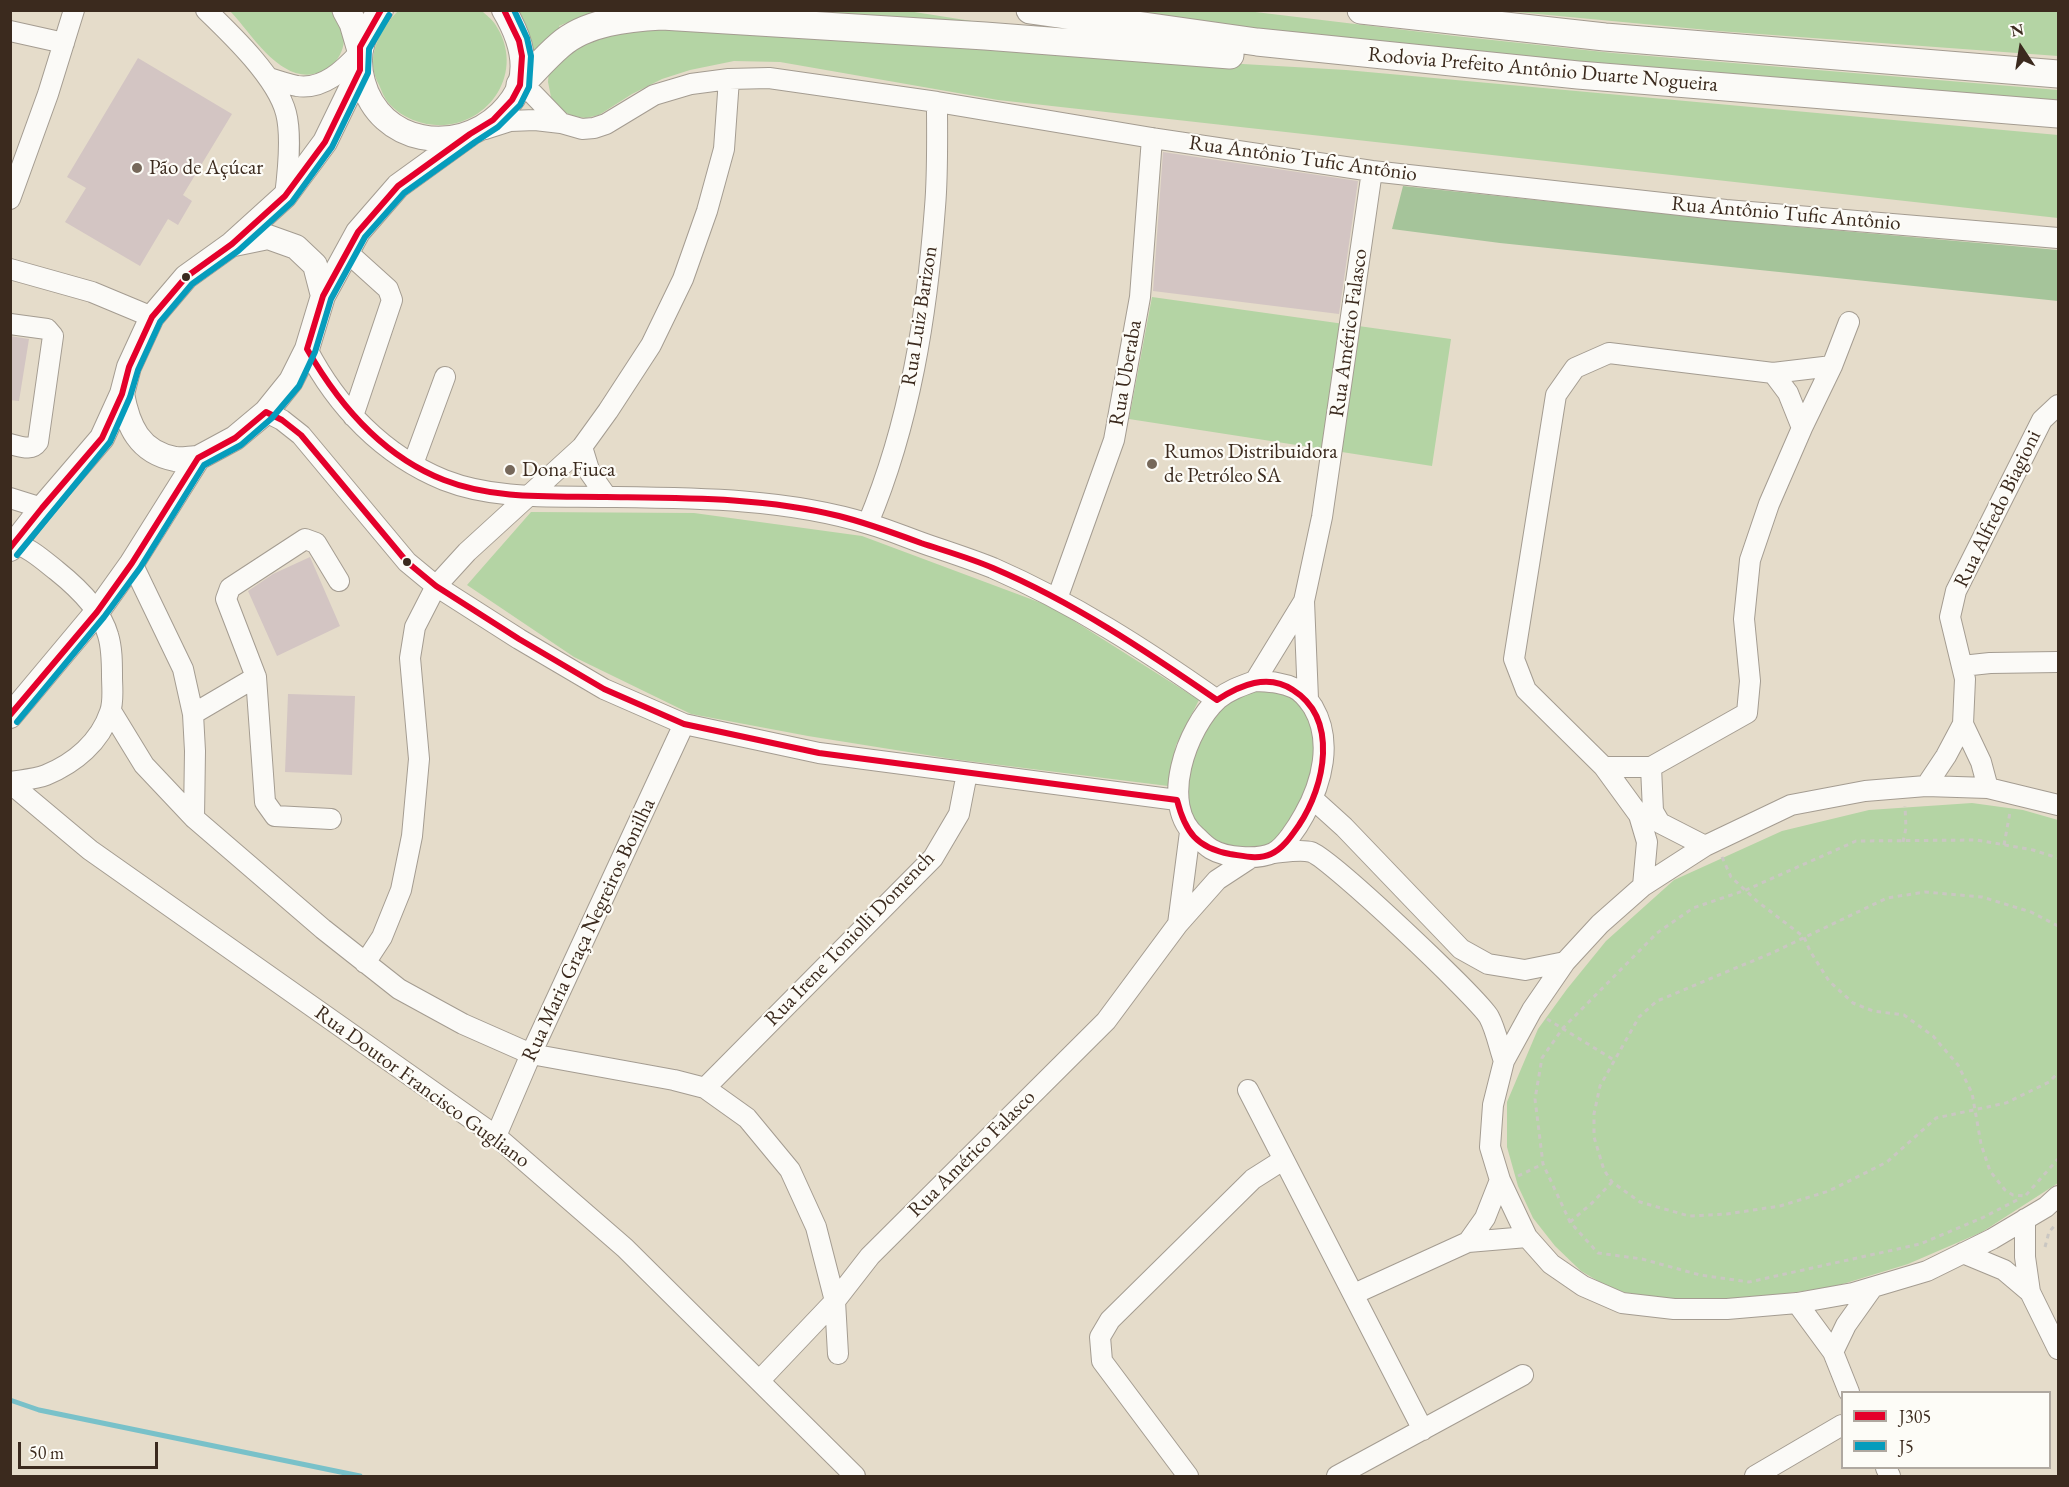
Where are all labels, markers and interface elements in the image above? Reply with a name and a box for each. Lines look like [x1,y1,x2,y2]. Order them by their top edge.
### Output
north arrow [1991,18,2051,78]
text: N [2009,18,2026,42]
street label: Rodovia Prefeito Antônio Duarte Nogueira [1367,42,1719,98]
street label: Rua Antônio Tufic Antônio [1187,131,1419,187]
place label: Pão de Açúcar [149,155,263,181]
marker: Pão de Açúcar [130,161,144,175]
street label: Rua Antônio Tufic Antônio [1670,191,1902,237]
street label: Rua Luiz Barizon [896,244,944,388]
street label: Rua Américo Falasco [1325,247,1373,419]
unlabelled marker [180,271,192,283]
street label: Rua Uberaba [1104,318,1148,428]
street label: Rua Alfredo Biagioni [1949,426,2047,592]
place label: Rumos Distribuidora de Petróleo SA [1164,439,1338,489]
place label: Dona Fiuca [522,457,615,483]
marker: Rumos Distribuidora de Petróleo SA [1145,457,1159,471]
marker: Dona Fiuca [503,463,517,477]
unlabelled marker [401,556,413,568]
street label: Rua Maria Graça Negreiros Bonilha [517,794,661,1066]
street label: Rua Irene Toniolli Domench [760,846,940,1032]
street label: Rua Doutor Francisco Gugliano [309,1000,535,1174]
street label: Rua Américo Falasco [903,1085,1041,1223]
legend [1841,1391,2051,1469]
text: J305 [1899,1405,1931,1428]
scale bar [21,1430,160,1468]
text: J5 [1899,1435,1914,1458]
text: 50 m [29,1441,64,1464]

